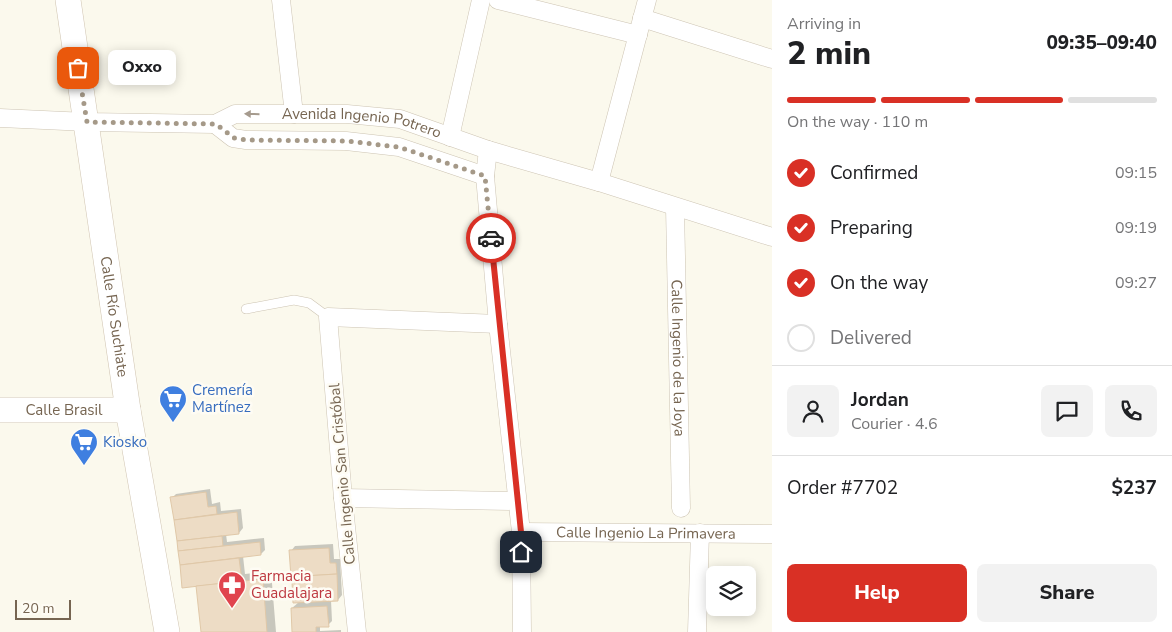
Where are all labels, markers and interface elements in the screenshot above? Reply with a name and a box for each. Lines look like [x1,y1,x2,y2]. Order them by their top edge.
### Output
text: Arriving in [787,13,861,35]
text: 09:35–09:40 [1046,30,1157,56]
text: 2 min [787,32,871,75]
pin [57,47,99,89]
callout: Oxxo [108,50,176,86]
icon: bag [64,54,92,82]
text: Oxxo [122,56,162,78]
street label: Avenida Ingenio Potrero [282,104,444,143]
one-way arrow [243,110,259,118]
text: On the way · 110 m [787,111,928,133]
icon: check [787,159,815,187]
text: Confirmed [830,160,918,186]
text: 09:15 [1115,162,1157,184]
courier [466,213,516,263]
icon: check [787,214,815,242]
text: Preparing [830,215,913,241]
text: 09:19 [1115,217,1157,239]
icon: car [477,224,505,252]
street label: Calle Río Suchiate [96,255,133,378]
icon: check [787,269,815,297]
text: On the way [830,270,928,296]
text: 09:27 [1115,272,1157,294]
street label: Calle Ingenio de la Joya [666,279,690,437]
text: Delivered [830,325,912,351]
place label: Cremería Martínez [192,380,253,417]
street label: Calle Ingenio San Cristóbal [324,382,360,566]
supermarket icon: Cremería Martínez [158,384,188,423]
button: person [787,385,839,437]
button: chat [1041,385,1093,437]
button: phone [1105,385,1157,437]
text: Jordan [851,387,909,413]
street label: Calle Brasil [25,400,103,420]
text: Courier · 4.6 [851,413,937,435]
supermarket icon: Kiosko [69,427,99,466]
place label: Kiosko [103,432,147,452]
text: Order #7702 [787,475,898,501]
text: $237 [1111,475,1157,501]
street label: Calle Ingenio La Primavera [556,522,736,544]
pin [500,531,542,573]
icon: home [507,538,535,566]
button: Help [787,564,967,622]
button: Share [977,564,1157,622]
place label: Farmacia Guadalajara [251,566,332,603]
map controls [706,566,756,616]
button: layers [706,566,756,616]
pharmacy icon: Farmacia Guadalajara [217,570,247,609]
scale bar [15,597,71,620]
text: 20 m [22,599,54,618]

